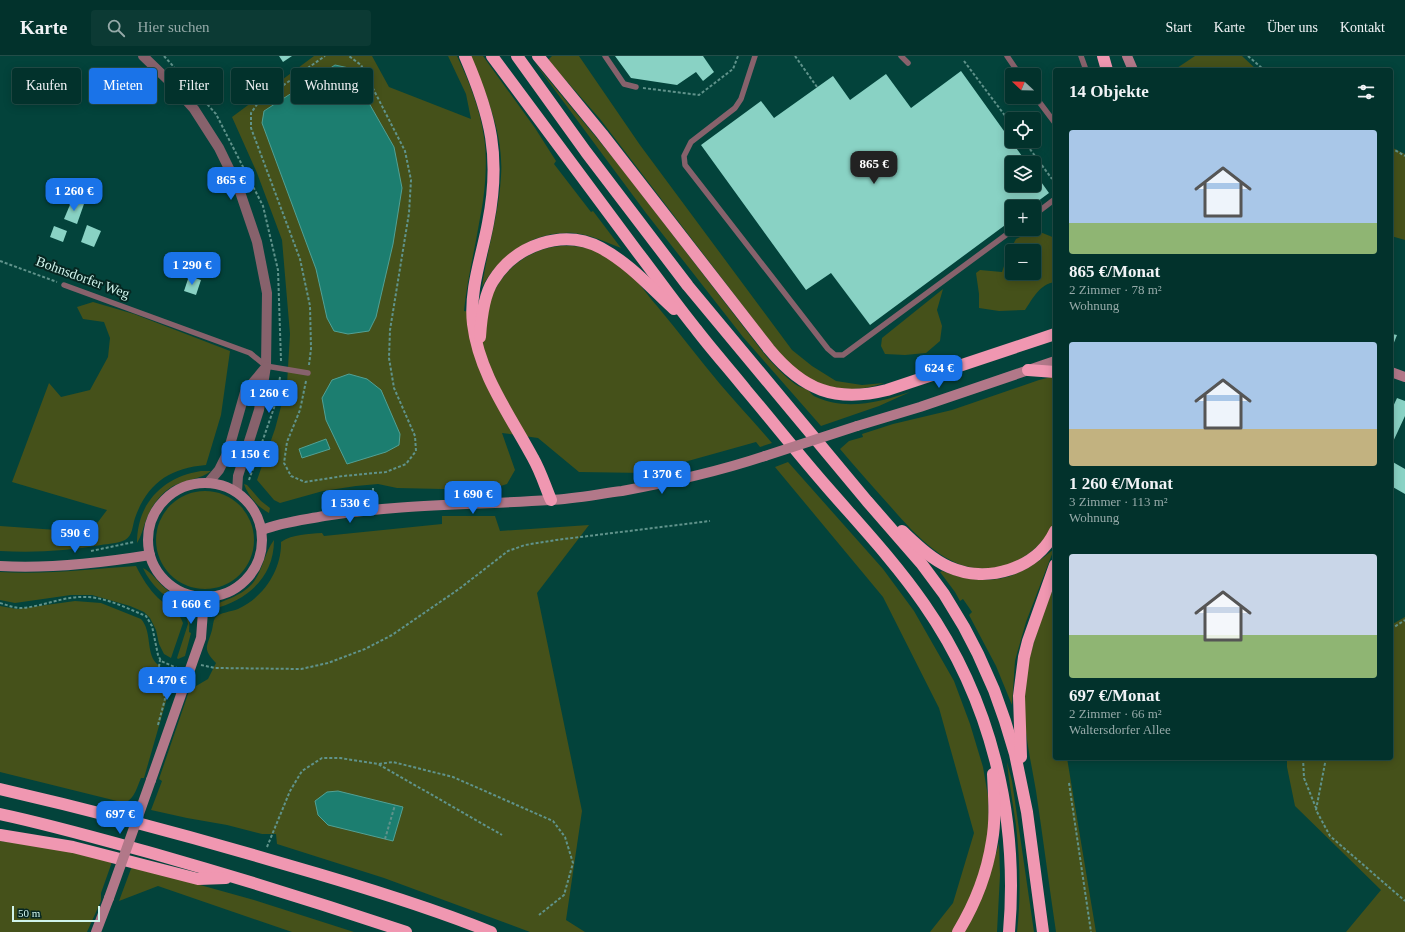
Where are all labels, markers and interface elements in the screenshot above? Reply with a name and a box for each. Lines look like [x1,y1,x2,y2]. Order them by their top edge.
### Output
search box [91,10,371,46]
text: Karte [20,17,67,38]
icon: search [105,17,127,39]
text: Hier suchen [137,19,210,35]
text: Start [1165,20,1192,35]
text: Karte [1214,20,1245,35]
text: Über uns [1267,20,1318,35]
text: Kontakt [1340,20,1385,35]
chip: Kaufen [12,68,81,104]
chip: Mieten [89,68,157,104]
chip: Filter [165,68,223,104]
chip: Neu [231,68,283,104]
chip: Wohnung [291,68,373,104]
north arrow [1005,68,1041,104]
map controls [1005,68,1041,280]
icon: filters [1355,81,1377,103]
text: 14 Objekte [1069,82,1149,101]
button: locate [1005,112,1041,148]
pin: 865 € [846,151,902,185]
text: 865 € [859,156,889,171]
button: layers [1005,156,1041,192]
icon: home [1187,156,1259,228]
pin: 865 € [203,167,259,201]
text: 865 € [216,172,246,187]
pin: 1 260 € [37,178,111,212]
text: 1 260 € [55,183,94,198]
button: + [1005,200,1041,236]
button: − [1005,244,1041,280]
pin: 1 290 € [155,252,229,286]
street label: Bohnsdorfer Weg [34,254,132,301]
text: 1 290 € [173,257,212,272]
text: 865 €/Monat [1069,262,1160,281]
text: 2 Zimmer · 78 m² [1069,282,1162,297]
text: Wohnung [1069,298,1119,313]
pin: 624 € [911,355,967,389]
text: 624 € [924,360,954,375]
icon: home [1187,368,1259,440]
pin: 1 260 € [232,380,306,414]
text: 1 260 € [250,385,289,400]
pin: 1 150 € [213,441,287,475]
text: 1 150 € [231,446,270,461]
pin: 1 370 € [625,461,699,495]
text: 1 370 € [643,466,682,481]
text: 1 260 €/Monat [1069,474,1173,493]
pin: 1 690 € [436,481,510,515]
text: 1 690 € [454,486,493,501]
pin: 1 530 € [313,490,387,524]
text: 3 Zimmer · 113 m² [1069,494,1168,509]
text: 1 530 € [331,495,370,510]
text: Wohnung [1069,510,1119,525]
pin: 590 € [47,520,103,554]
text: 590 € [60,525,90,540]
icon: home [1187,580,1259,652]
pin: 1 660 € [154,591,228,625]
text: 1 660 € [172,596,211,611]
pin: 1 470 € [130,667,204,701]
text: 1 470 € [148,672,187,687]
text: 697 €/Monat [1069,686,1160,705]
text: 2 Zimmer · 66 m² [1069,706,1162,721]
text: Waltersdorfer Allee [1069,722,1171,737]
pin: 697 € [92,801,148,835]
text: 697 € [105,806,135,821]
scale bar [12,904,100,923]
text: 50 m [18,907,40,919]

